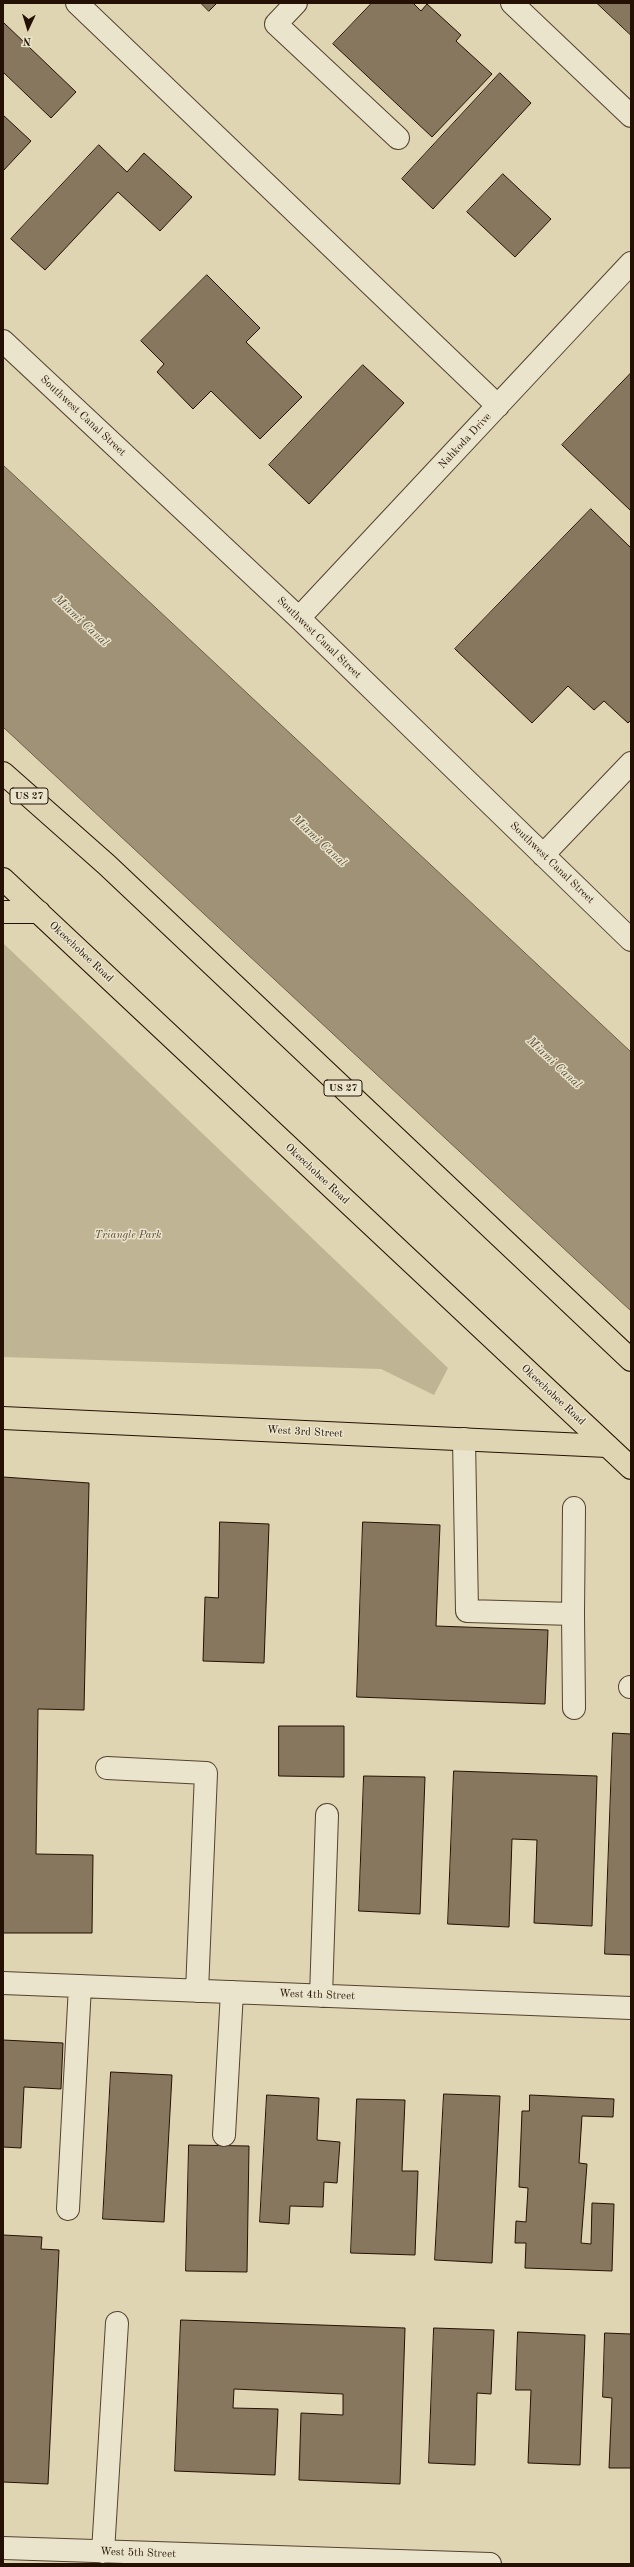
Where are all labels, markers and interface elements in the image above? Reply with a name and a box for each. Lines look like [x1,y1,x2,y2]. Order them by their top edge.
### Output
north arrow [8,8,48,48]
text: N [23,35,32,46]
street label: Southwest Canal Street [37,373,129,459]
street label: Nahkoda Drive [436,410,494,472]
water label: Miami Canal [51,592,111,650]
street label: Southwest Canal Street [274,594,364,682]
road number: US 27 [10,788,48,804]
water label: Miami Canal [289,812,349,870]
street label: Southwest Canal Street [507,819,597,907]
street label: Okeechobee Road [46,919,116,985]
water label: Miami Canal [524,1034,584,1092]
road number: US 27 [324,1080,362,1096]
street label: Okeechobee Road [282,1141,352,1207]
park label: Triangle Park [95,1228,161,1242]
street label: Okeechobee Road [518,1362,588,1428]
street label: West 3rd Street [267,1423,343,1441]
street label: West 4th Street [279,1987,355,2003]
street label: West 5th Street [100,2545,176,2561]

